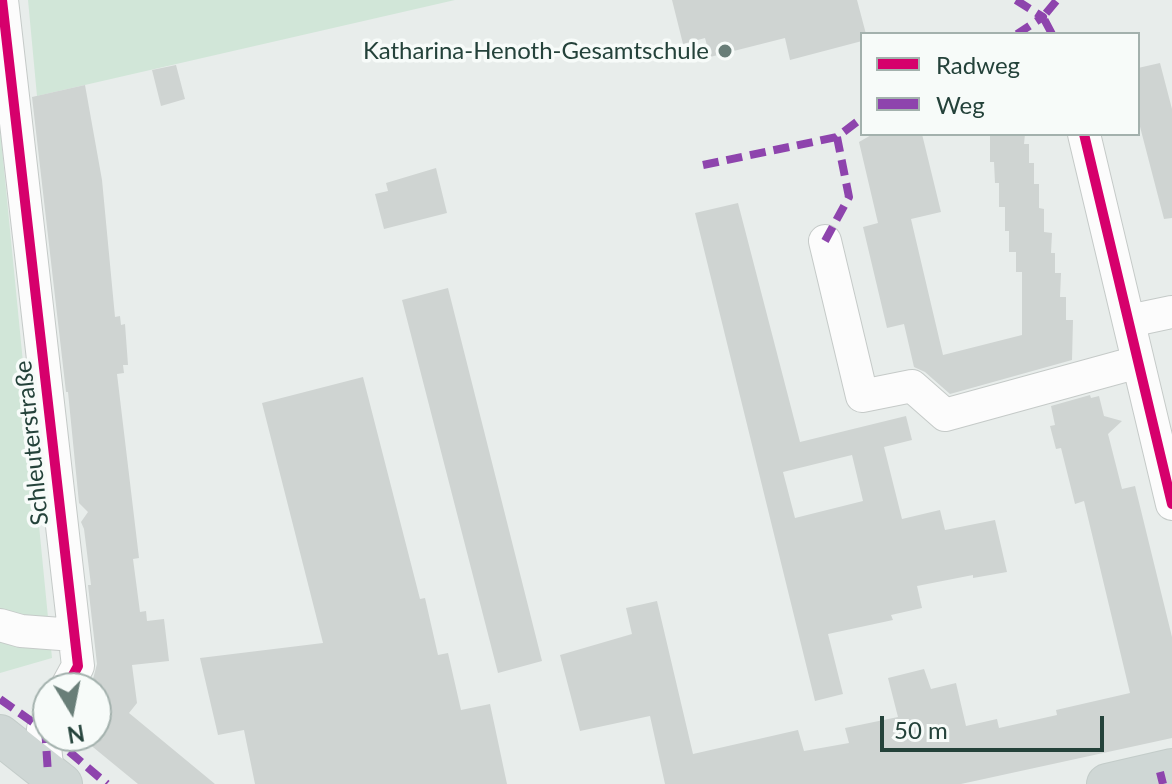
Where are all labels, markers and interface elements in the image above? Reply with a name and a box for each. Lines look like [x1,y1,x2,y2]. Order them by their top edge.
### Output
legend [860,32,1140,136]
place label: Katharina-Henoth-Gesamtschule [363,37,709,65]
marker: Katharina-Henoth-Gesamtschule [716,42,734,60]
text: Radweg [936,50,1020,79]
text: Weg [936,90,985,119]
street label: Schleuterstraße [9,359,55,527]
north arrow [32,672,112,752]
scale bar [884,700,1108,750]
text: 50 m [894,715,948,744]
text: N [65,719,87,749]

